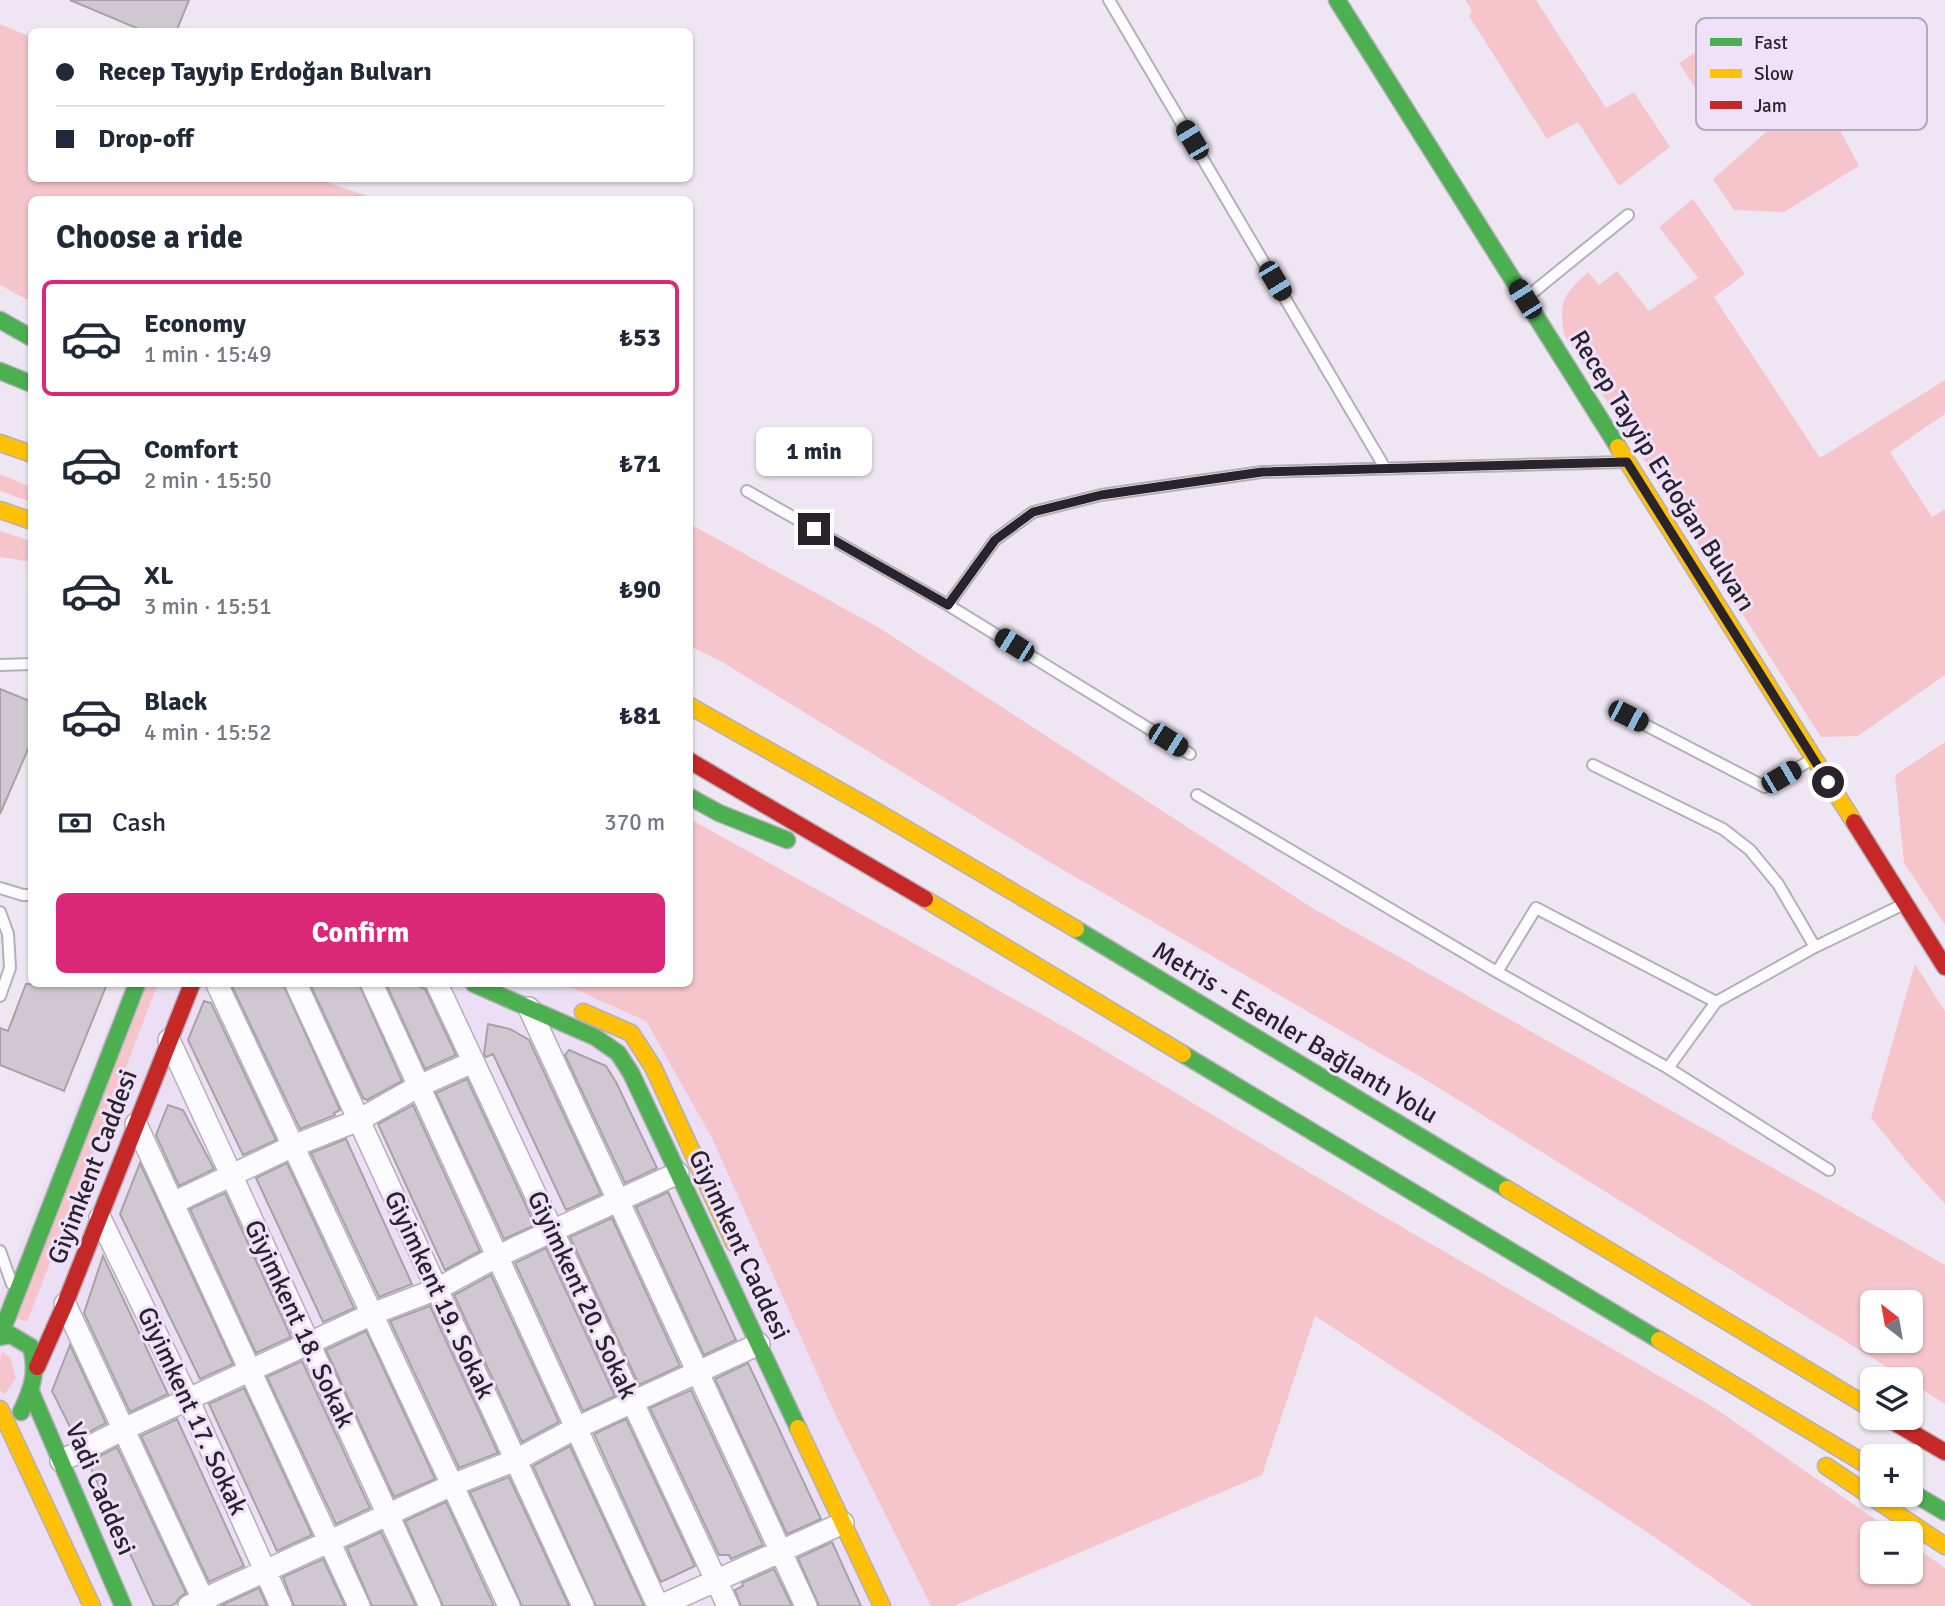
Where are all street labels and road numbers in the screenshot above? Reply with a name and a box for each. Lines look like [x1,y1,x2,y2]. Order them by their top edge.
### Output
street label: Recep Tayyip Erdoğan Bulvarı [1562,325,1762,617]
street label: Metris - Esenler Bağlantı Yolu [1146,935,1444,1131]
street label: Giyimkent Caddesi [41,1065,145,1269]
street label: Giyimkent Caddesi [681,1145,797,1345]
street label: Giyimkent 19. Sokak [377,1186,501,1404]
street label: Giyimkent 20. Sokak [520,1186,644,1404]
street label: Giyimkent 18. Sokak [237,1215,361,1433]
street label: Giyimkent 17. Sokak [130,1302,254,1520]
street label: Vadi Caddesi [58,1418,142,1560]

